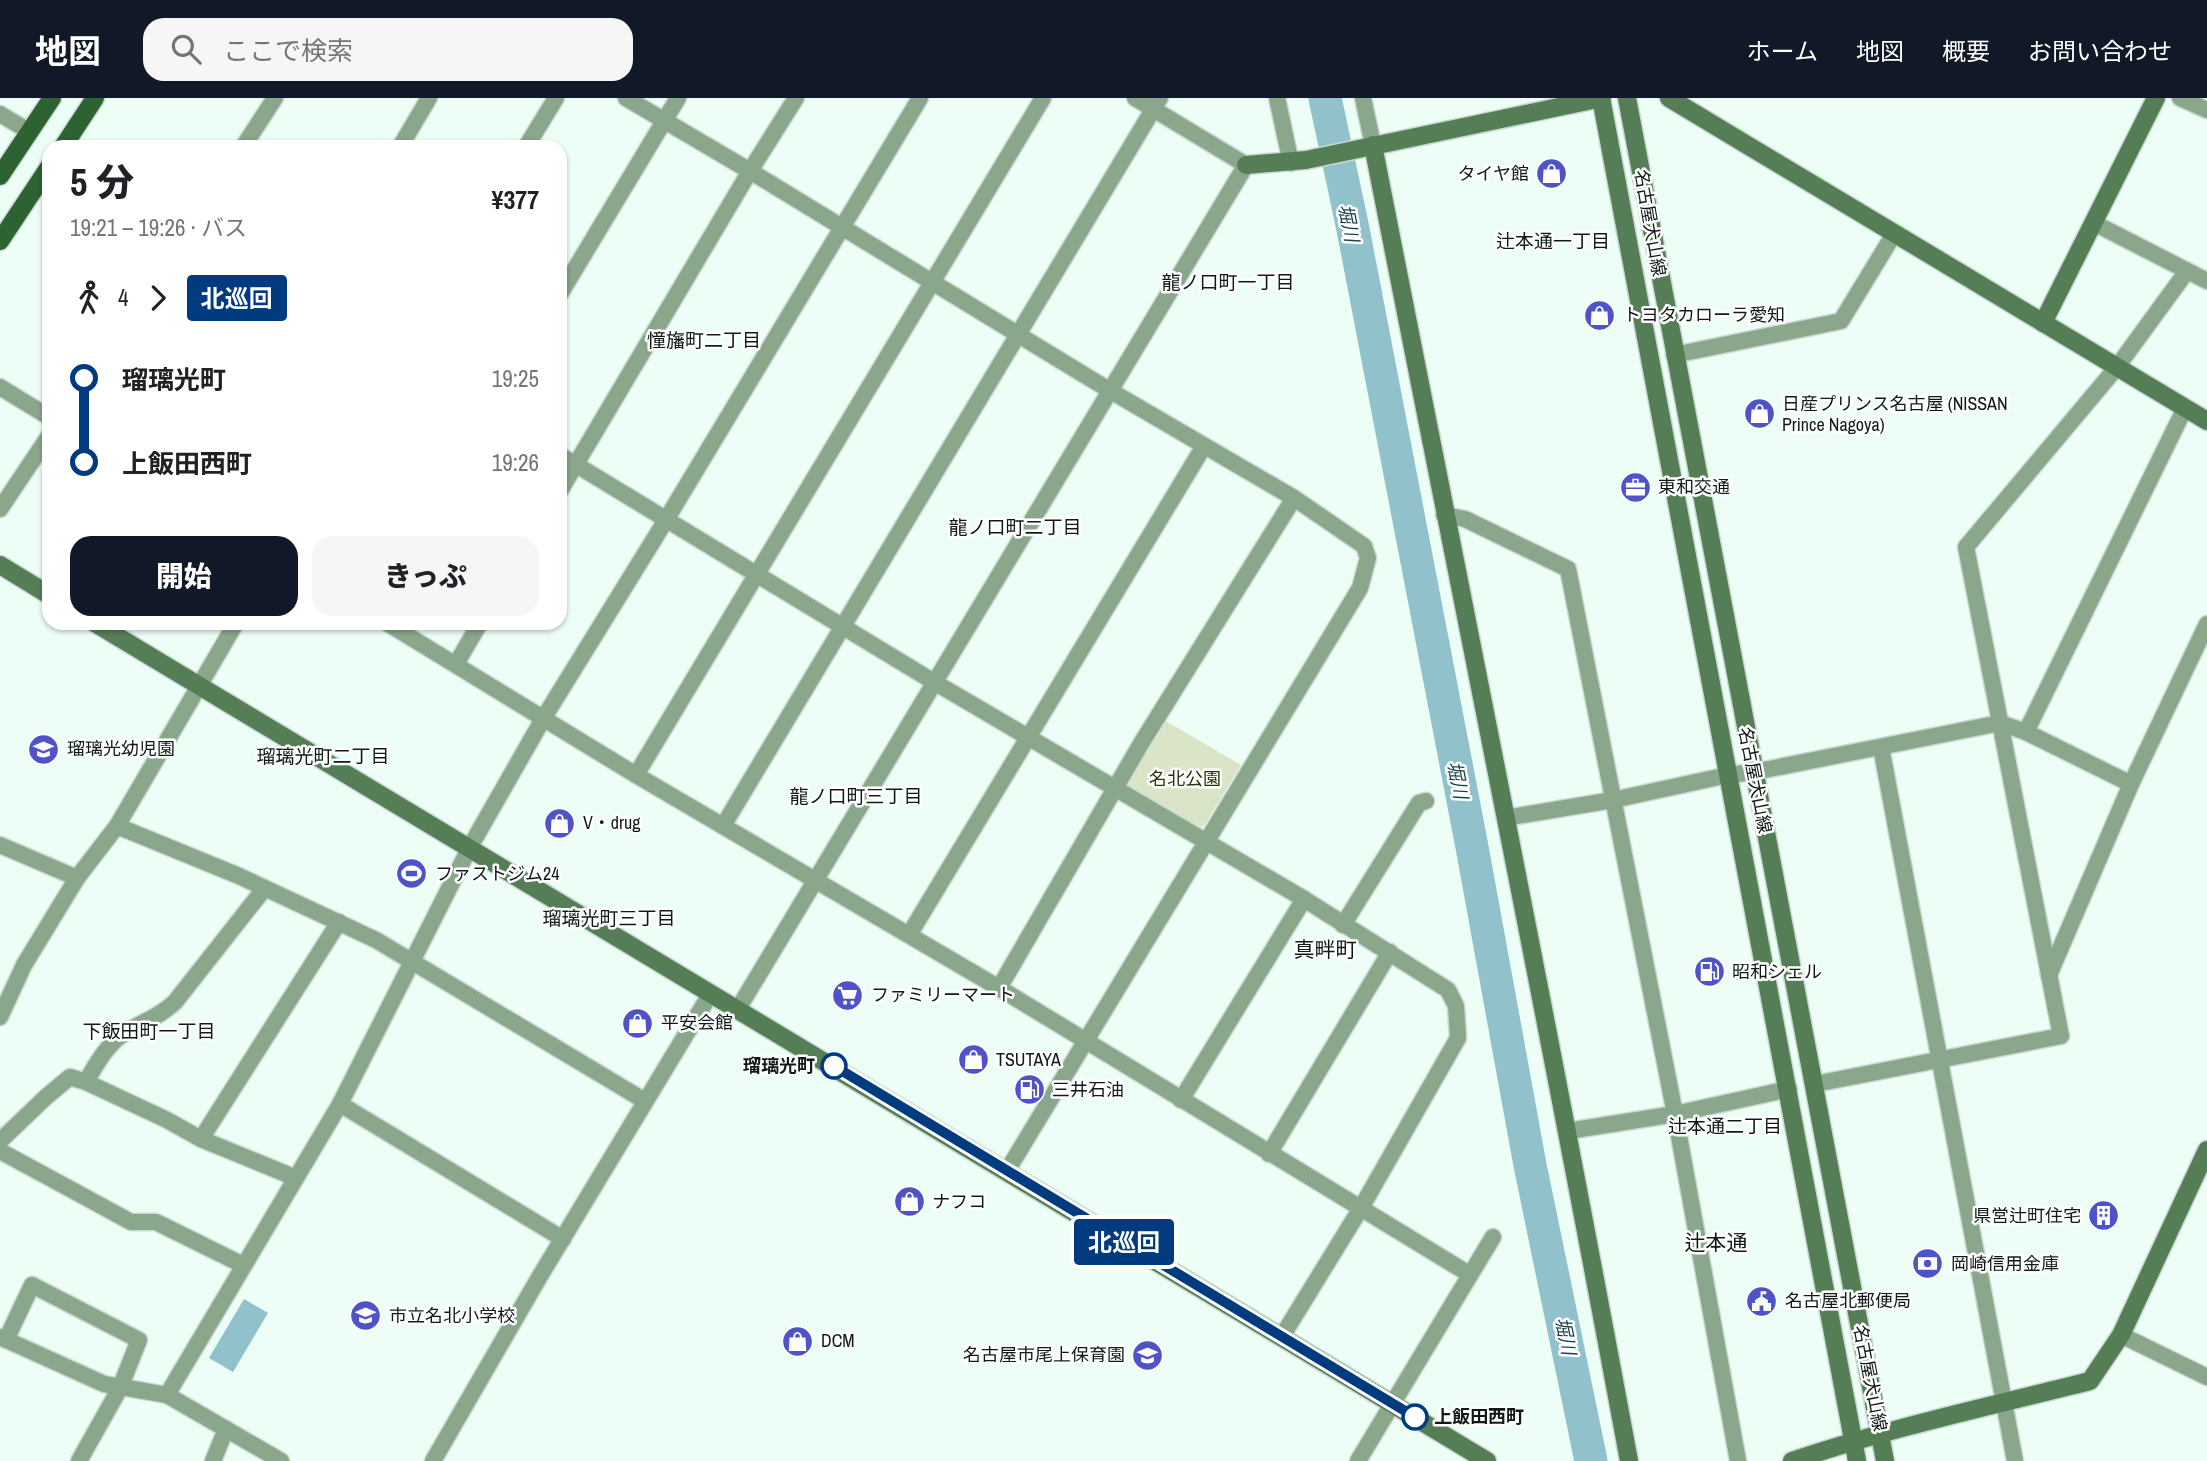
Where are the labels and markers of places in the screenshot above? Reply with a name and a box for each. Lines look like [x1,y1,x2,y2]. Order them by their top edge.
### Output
shop icon: タイヤ館 [1535,157,1569,191]
place label: タイヤ館 [1458,161,1529,186]
shop icon: トヨタカローラ愛知 [1583,298,1617,332]
place label: トヨタカローラ愛知 [1623,302,1785,327]
place label: 日産プリンス名古屋 (NISSAN Prince Nagoya) [1782,391,2008,437]
shop icon: 日産プリンス名古屋 (NISSAN Prince Nagoya) [1742,397,1776,431]
office icon: 東和交通 [1618,470,1652,504]
place label: 東和交通 [1658,474,1730,499]
school or university icon: 瑠璃光幼児園 [27,732,61,766]
place label: 瑠璃光幼児園 [67,736,175,761]
shop icon: V・drug [543,806,577,840]
place label: V・drug [583,810,641,835]
sports icon: ファストジム24 [395,857,429,891]
place label: ファストジム24 [435,861,559,886]
fuel station icon: 昭和シェル [1692,955,1726,989]
place label: 昭和シェル [1732,959,1822,984]
supermarket icon: ファミリーマート [831,978,865,1012]
place label: ファミリーマート [871,982,1015,1007]
shop icon: 平安会館 [621,1006,655,1040]
place label: 平安会館 [661,1010,733,1035]
shop icon: TSUTAYA [956,1043,990,1077]
place label: TSUTAYA [996,1047,1061,1072]
place label: 瑠璃光町 [743,1053,815,1078]
marker: 瑠璃光町 [821,1053,847,1079]
fuel station icon: 三井石油 [1012,1073,1046,1107]
place label: 三井石油 [1052,1077,1124,1102]
shop icon: ナフコ [892,1185,926,1219]
place label: ナフコ [932,1189,986,1214]
building icon: 県営辻町住宅 [2087,1199,2121,1233]
place label: 県営辻町住宅 [1973,1203,2081,1228]
bank icon: 岡崎信用金庫 [1911,1247,1945,1281]
place label: 岡崎信用金庫 [1951,1251,2059,1276]
public building icon: 名古屋北郵便局 [1745,1284,1779,1318]
place label: 名古屋北郵便局 [1785,1288,1911,1313]
school or university icon: 市立名北小学校 [349,1299,383,1333]
place label: 市立名北小学校 [389,1303,515,1328]
shop icon: DCM [781,1324,815,1358]
place label: DCM [821,1328,855,1353]
school or university icon: 名古屋市尾上保育園 [1131,1338,1165,1372]
place label: 名古屋市尾上保育園 [963,1342,1125,1367]
marker: 上飯田西町 [1402,1404,1428,1430]
place label: 上飯田西町 [1434,1404,1524,1429]

